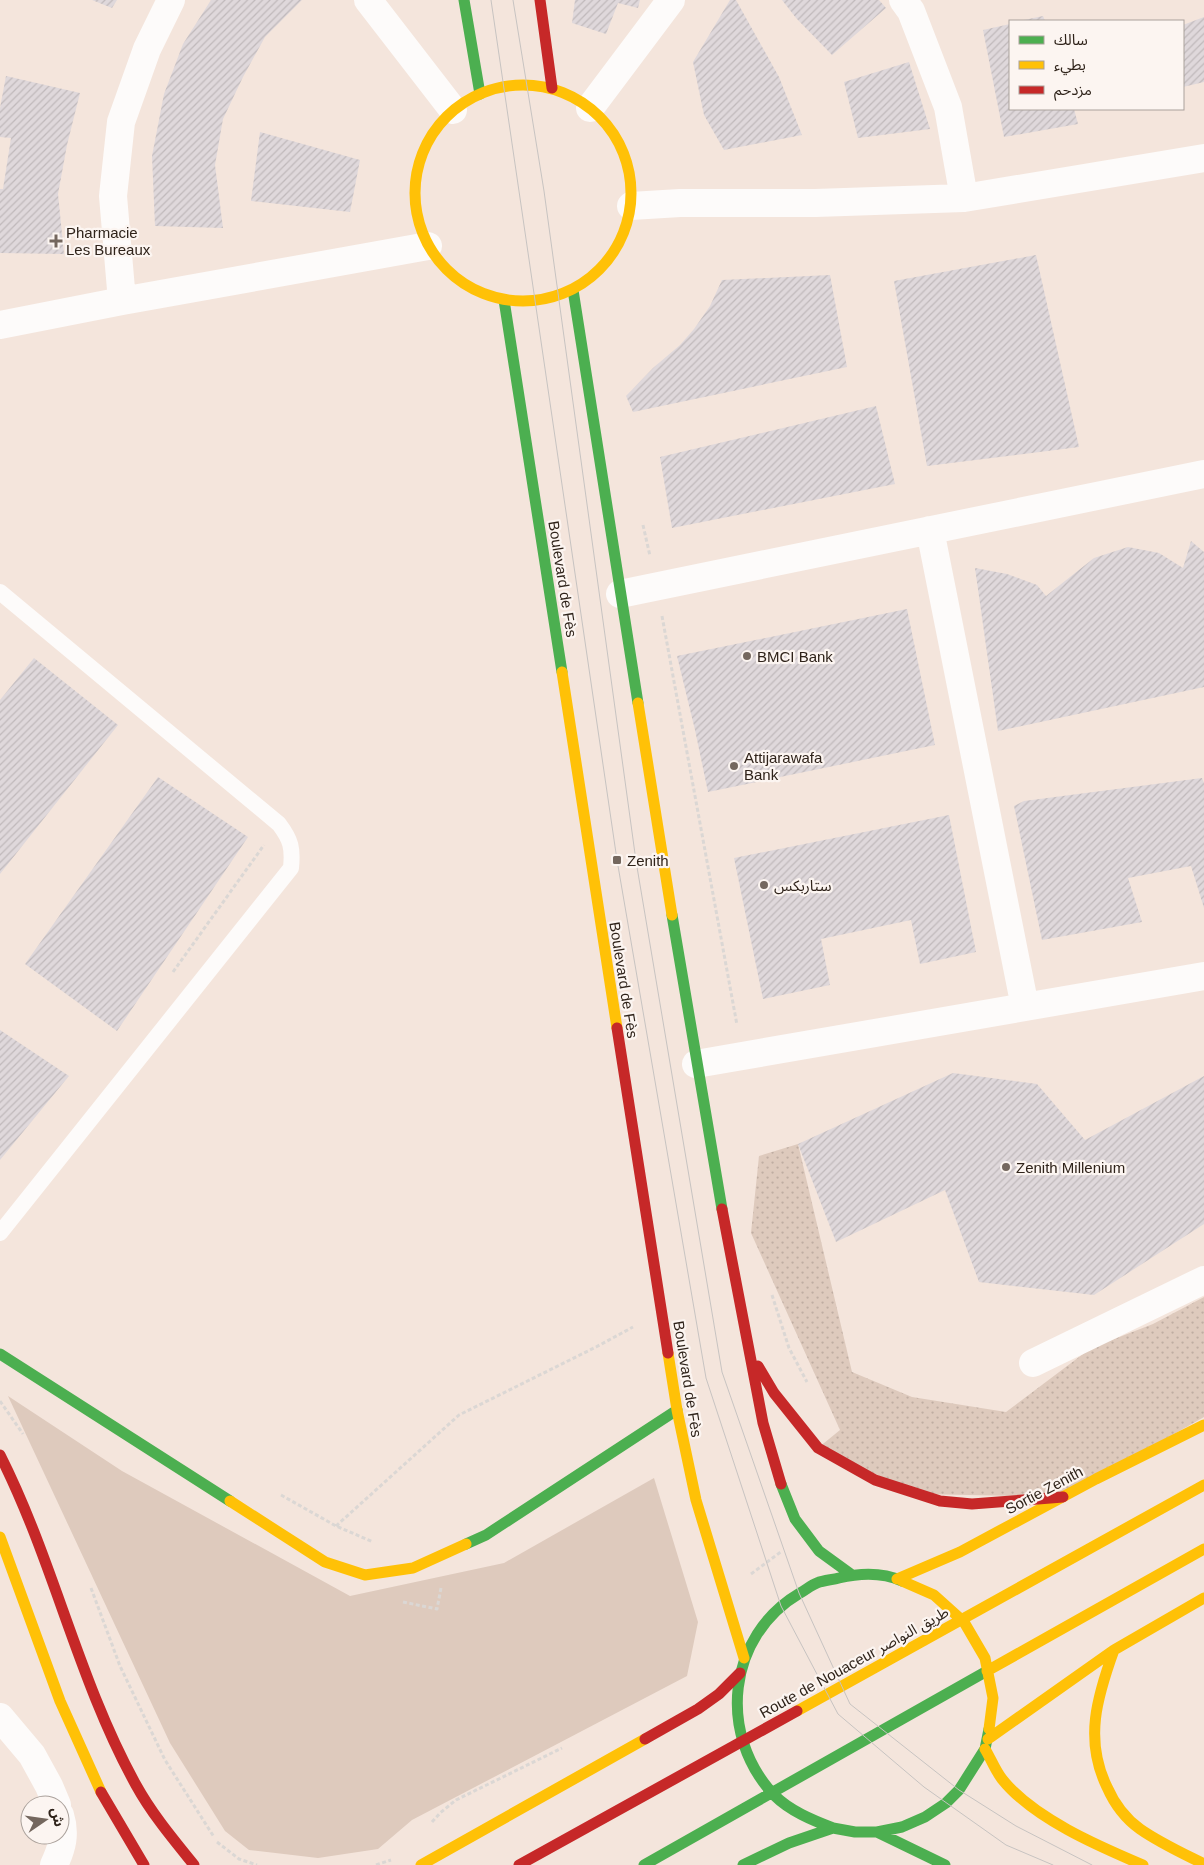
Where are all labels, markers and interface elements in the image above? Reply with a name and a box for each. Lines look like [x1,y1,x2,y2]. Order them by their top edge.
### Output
legend [1009,20,1184,110]
text: سالك [1054,31,1088,48]
text: بطيء [1054,56,1086,76]
text: مزدحم [1054,81,1092,101]
place label: Pharmacie Les Bureaux [66,224,151,258]
marker: Pharmacie Les Bureaux [50,235,62,247]
street label: Boulevard de Fès [545,520,581,638]
place label: BMCI Bank [757,648,833,665]
marker: BMCI Bank [741,650,753,662]
place label: Attijarawafa Bank [744,749,823,783]
marker: Attijarawafa Bank [728,760,740,772]
place label: Zenith [627,852,669,869]
marker: Zenith [611,854,623,866]
place label: ستاربكس [774,877,832,895]
marker: ستاربكس [758,879,770,891]
street label: Boulevard de Fès [606,921,642,1039]
place label: Zenith Millenium [1016,1159,1125,1176]
marker: Zenith Millenium [1000,1161,1012,1173]
street label: Boulevard de Fès [670,1320,706,1438]
street label: Sortie Zenith [1002,1463,1086,1517]
street label: Route de Nouaceur طريق النواصر [757,1603,952,1723]
north arrow [20,1795,70,1845]
text: ش [48,1806,68,1828]

